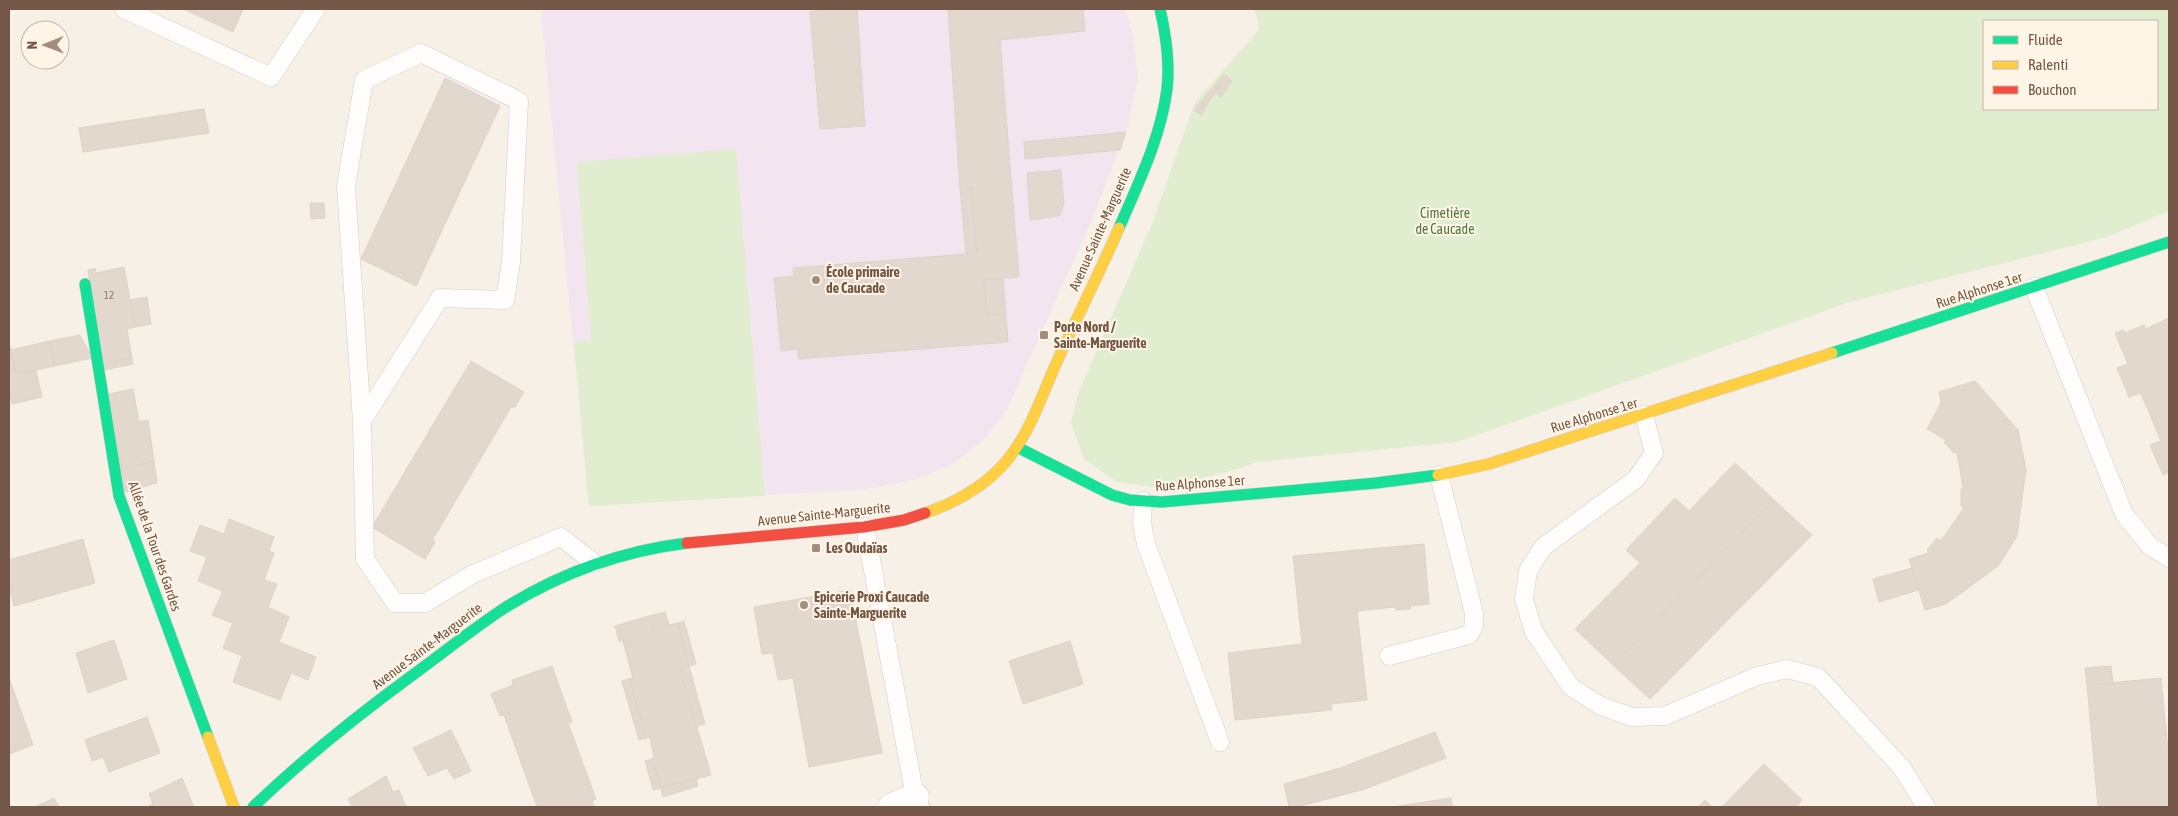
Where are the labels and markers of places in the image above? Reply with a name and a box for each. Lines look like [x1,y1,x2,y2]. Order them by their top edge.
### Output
place label: École primaire de Caucade [826,264,900,296]
marker: École primaire de Caucade [810,274,822,286]
place label: Porte Nord / Sainte-Marguerite [1054,319,1146,351]
marker: Porte Nord / Sainte-Marguerite [1038,329,1050,341]
place label: Les Oudaïas [826,540,887,556]
marker: Les Oudaïas [810,542,822,554]
place label: Epicerie Proxi Caucade Sainte-Marguerite [814,589,929,621]
marker: Epicerie Proxi Caucade Sainte-Marguerite [798,599,810,611]

